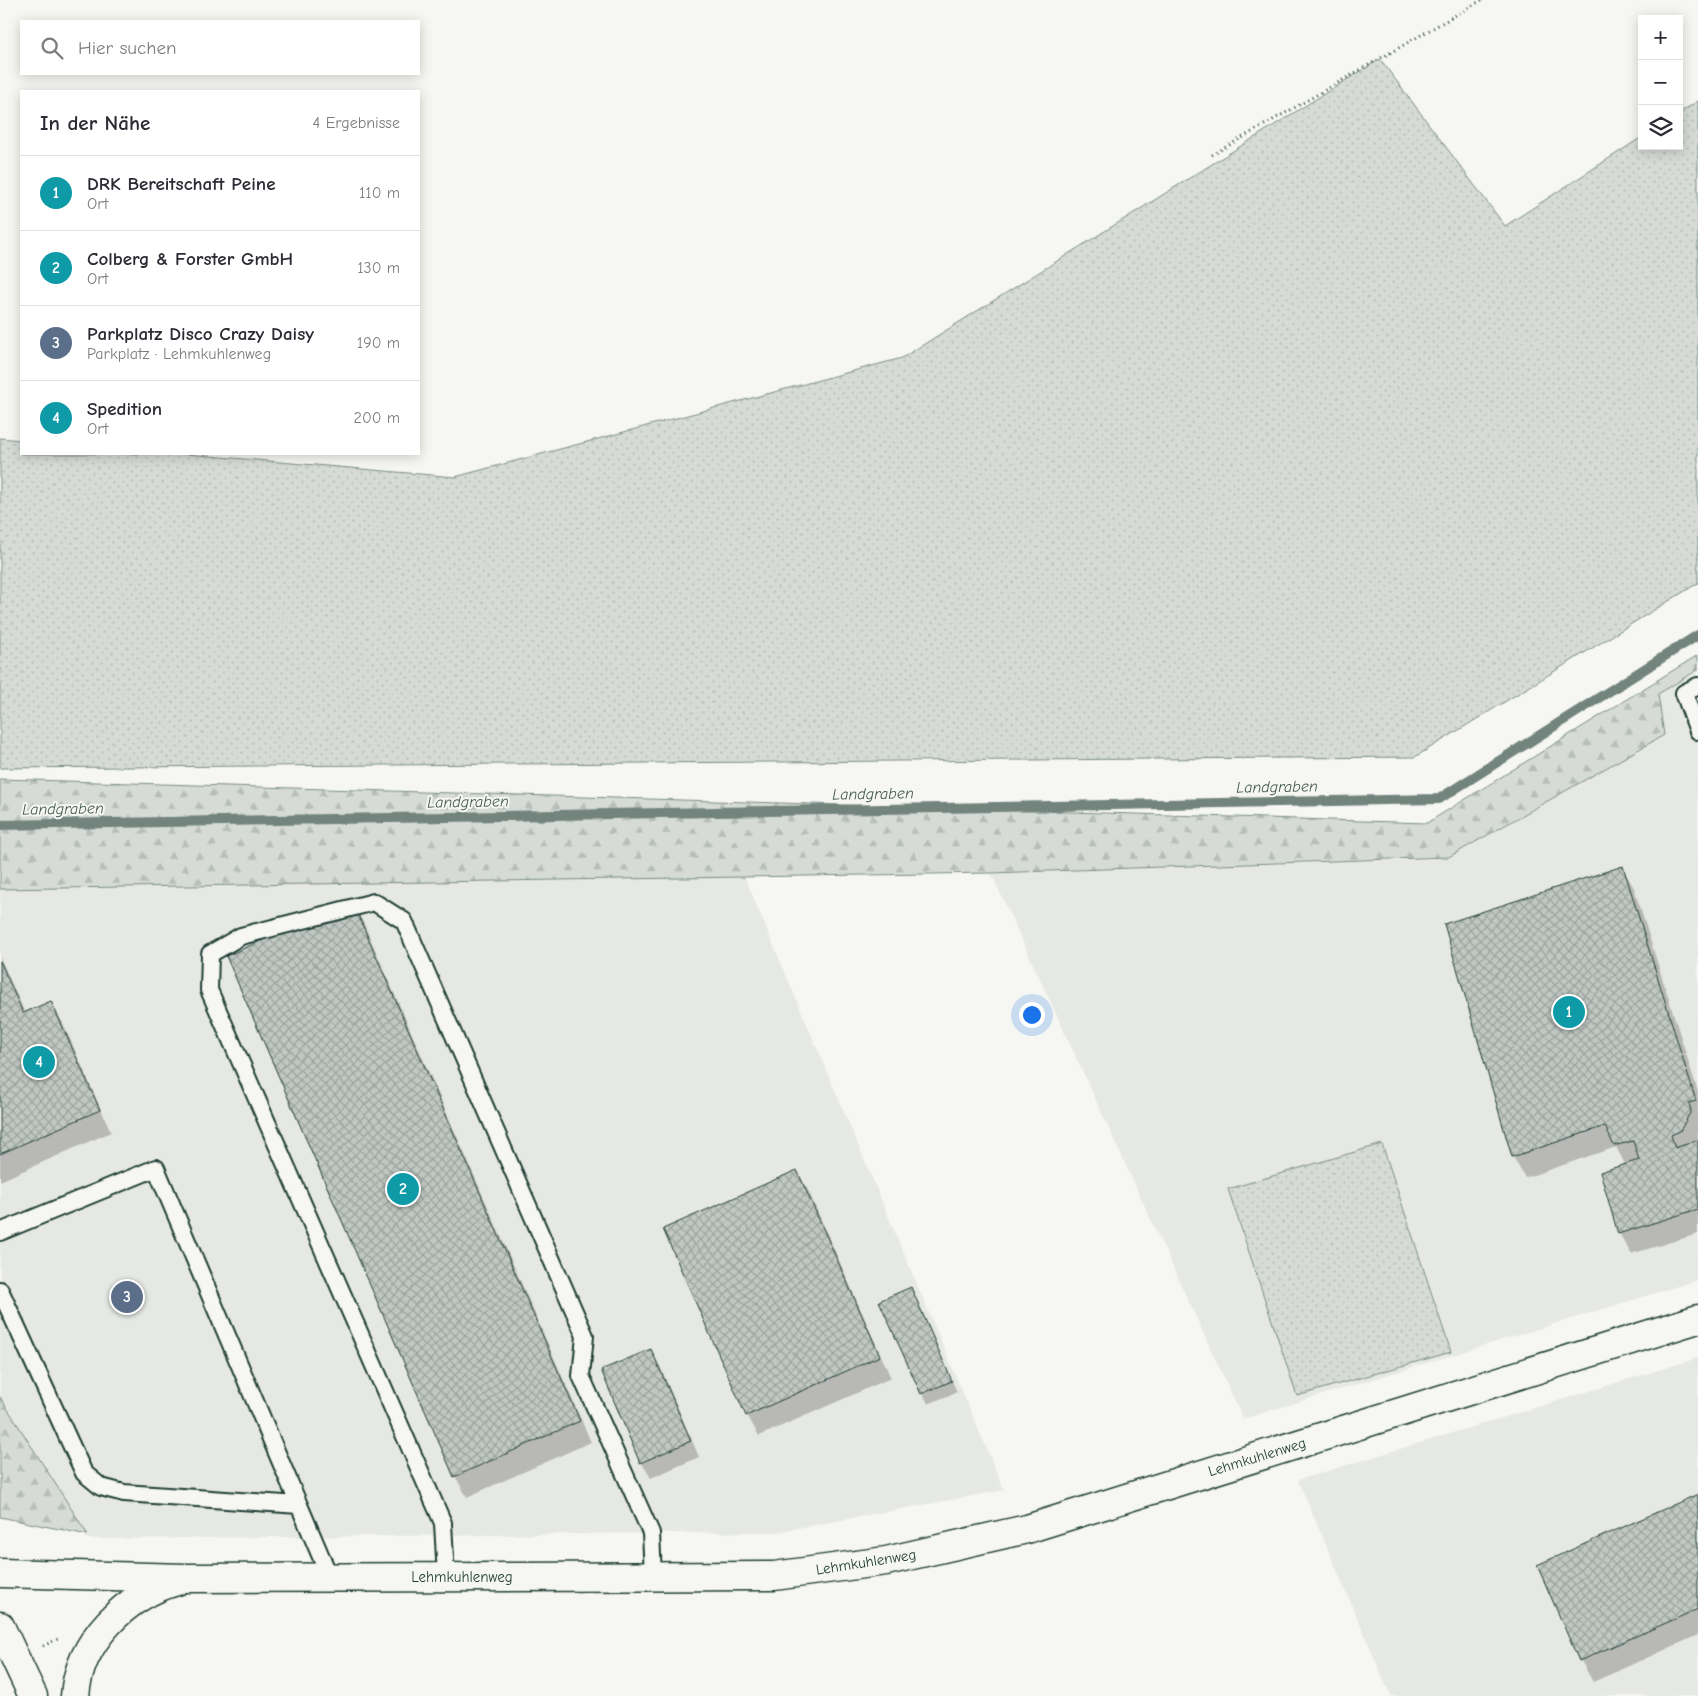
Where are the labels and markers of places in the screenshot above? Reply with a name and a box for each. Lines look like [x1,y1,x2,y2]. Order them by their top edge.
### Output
pin: 1 [1553,993,1585,1031]
pin: 4 [23,1043,55,1081]
pin: 2 [387,1170,419,1208]
pin: 3 [111,1278,143,1316]

